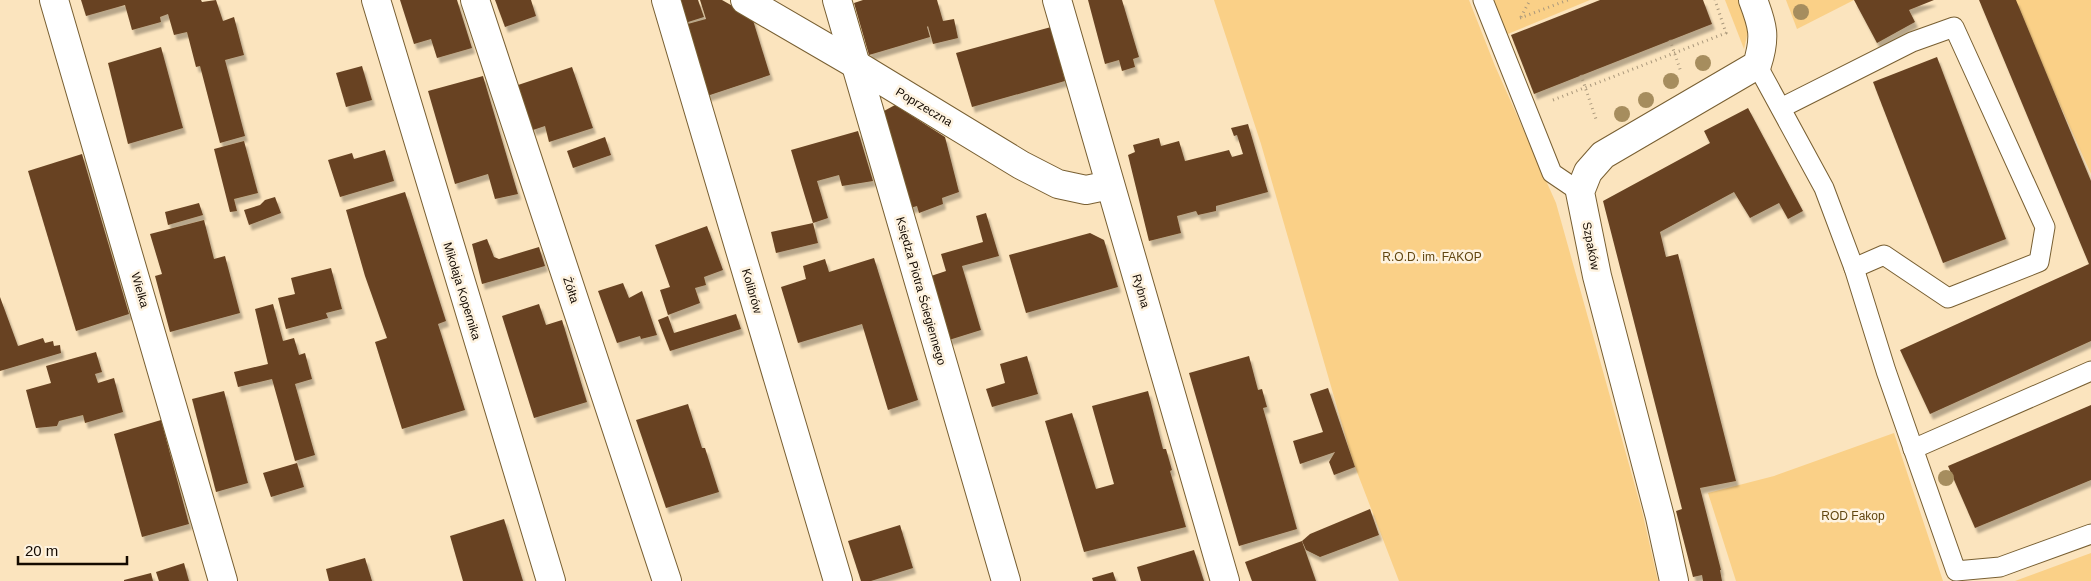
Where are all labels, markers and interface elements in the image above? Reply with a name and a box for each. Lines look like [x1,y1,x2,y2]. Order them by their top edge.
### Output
street label: Poprzeczna [893,85,955,129]
street label: Księdza Piotra Ściegiennego [893,215,950,367]
street label: Szpaków [1579,221,1603,272]
street label: Mikołaja Kopernika [440,240,484,342]
park label: R.O.D. im. FAKOP [1382,250,1482,264]
street label: Kolibrów [739,267,765,315]
street label: Wielka [128,271,152,310]
street label: Rybna [1129,272,1153,310]
street label: Żółta [560,275,582,305]
park label: ROD Fakop [1821,509,1885,523]
scale bar [18,534,126,566]
text: 20 m [25,542,58,559]

